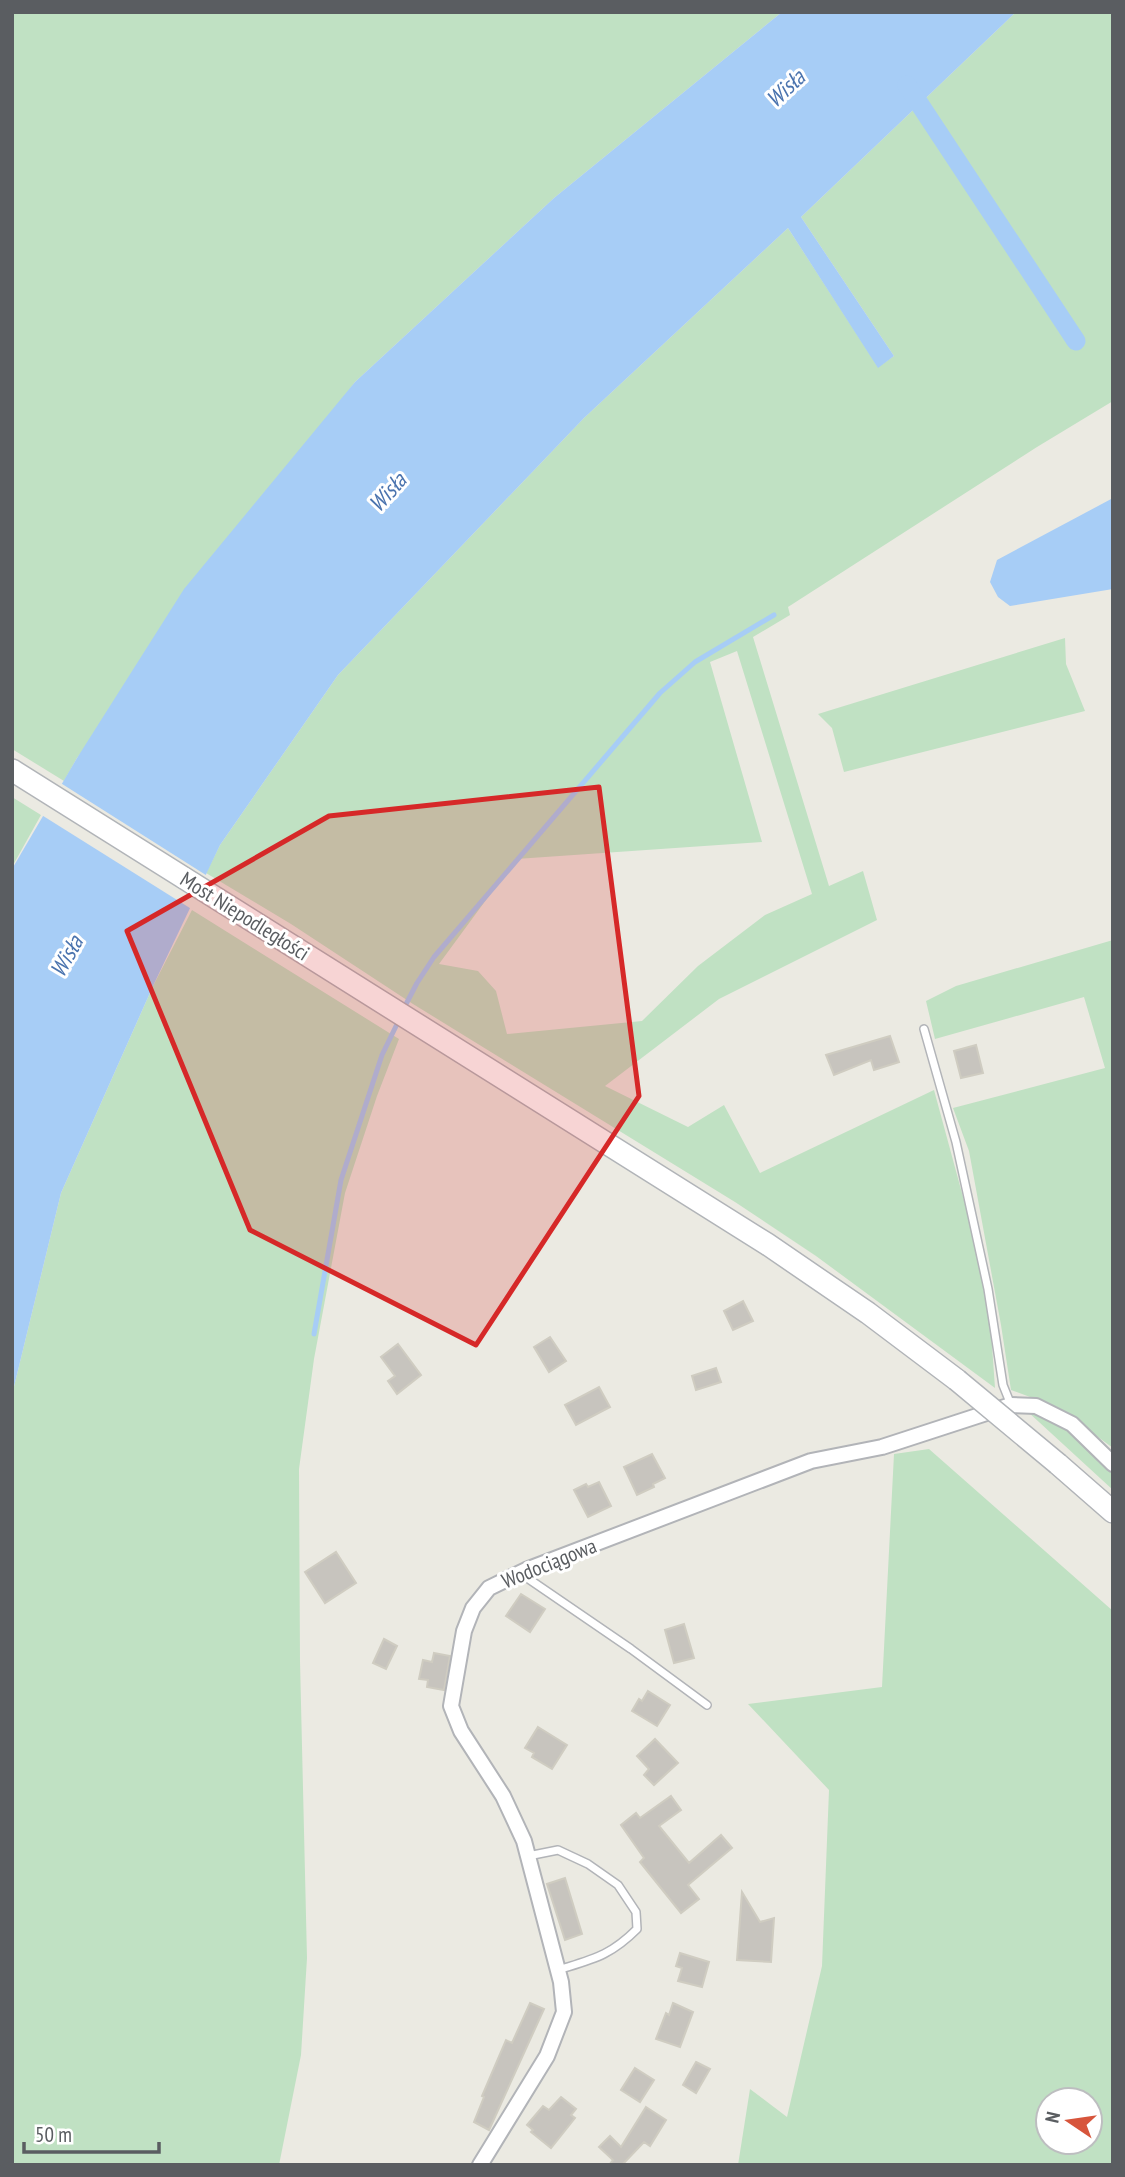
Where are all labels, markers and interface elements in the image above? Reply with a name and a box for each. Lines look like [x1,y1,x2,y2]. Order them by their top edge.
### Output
water label: Wisła [759,62,812,113]
water label: Wisła [362,465,413,518]
street label: Most Niepodległości [175,866,315,966]
water label: Wisła [43,929,90,982]
street label: Wodociągowa [498,1532,600,1594]
north arrow [1034,2086,1104,2156]
text: N [1040,2109,1065,2125]
scale bar [24,2110,159,2154]
text: 50 m [35,2121,72,2148]

